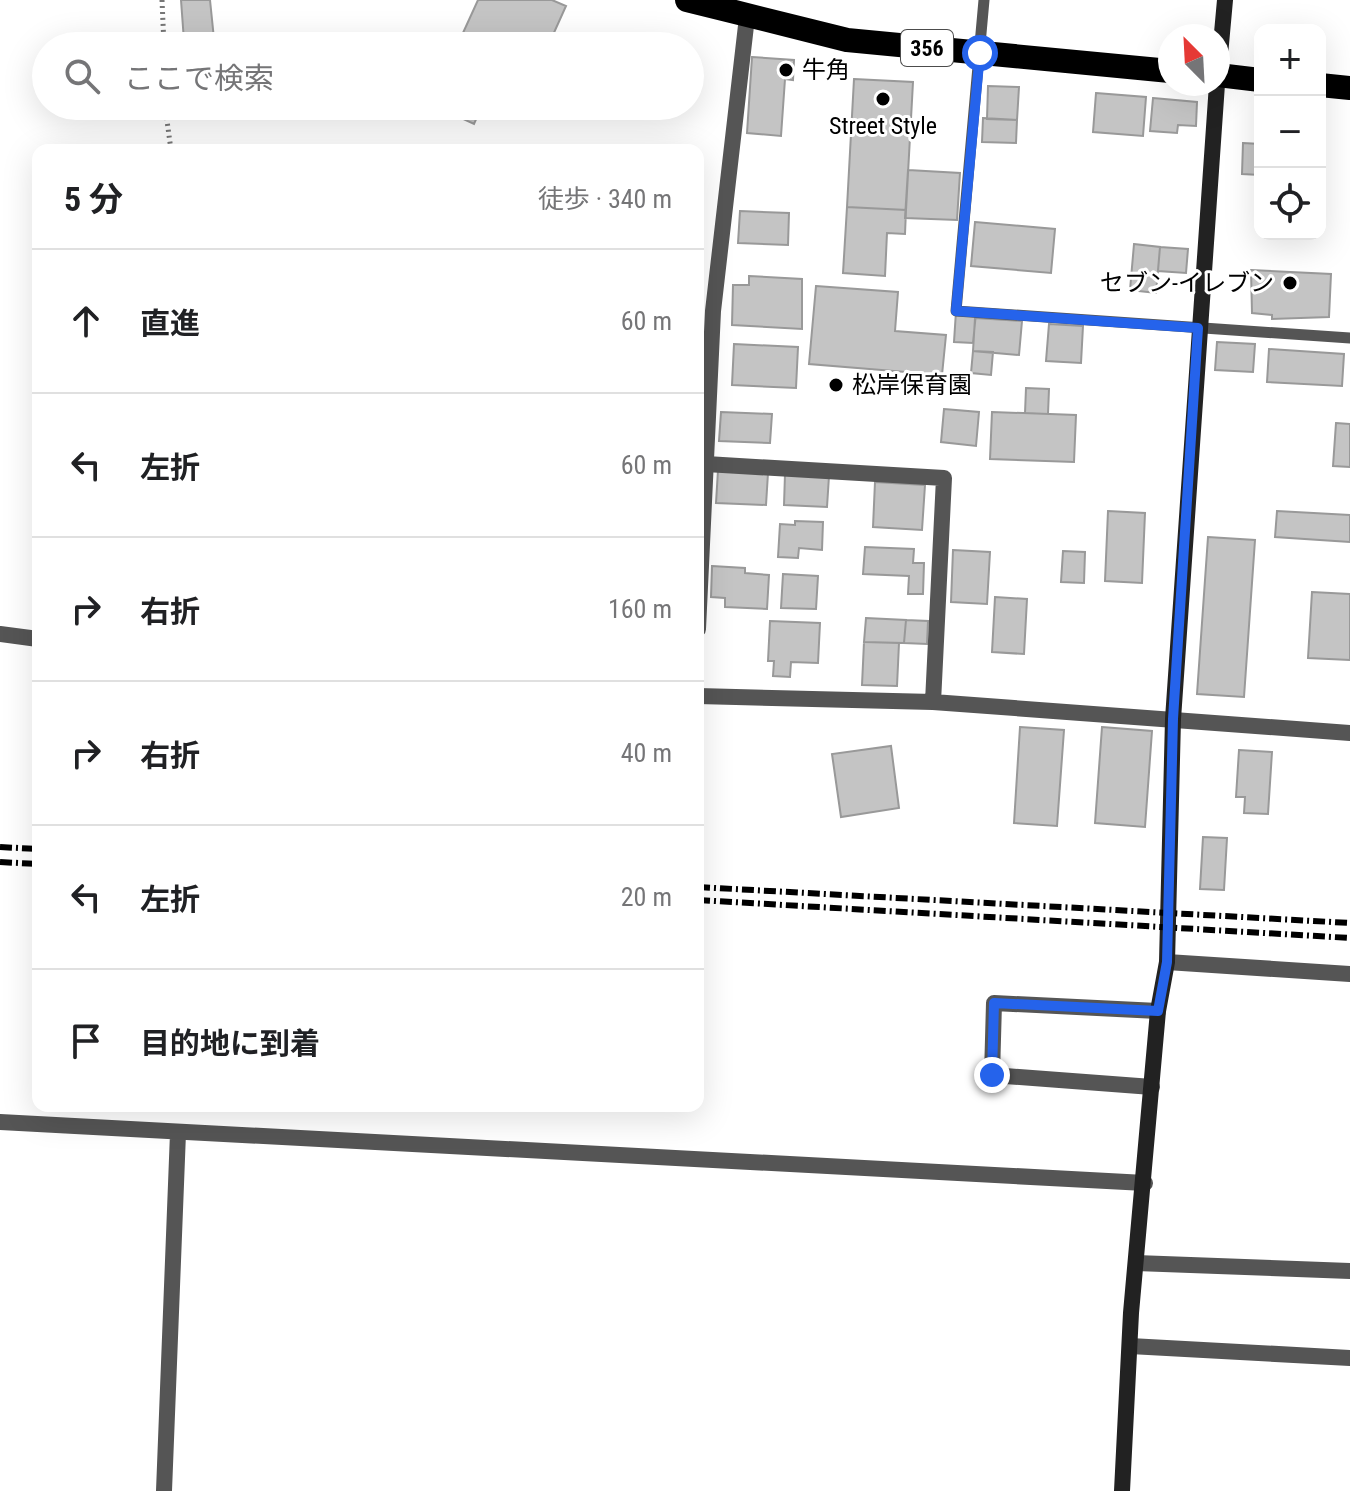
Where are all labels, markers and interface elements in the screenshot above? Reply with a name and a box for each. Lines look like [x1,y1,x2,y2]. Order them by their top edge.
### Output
north arrow [1158,24,1230,96]
map controls [1254,24,1326,240]
button: + [1254,24,1326,96]
road number: 356 [901,30,953,66]
search box [32,32,704,120]
route start [962,35,998,71]
icon: search [60,54,104,98]
place label: 牛角 [802,56,850,84]
text: ここで検索 [124,61,274,96]
marker: 牛角 [777,61,795,79]
marker: Street Style [874,90,892,108]
button: − [1254,96,1326,168]
place label: Street Style [829,112,937,140]
button: locate [1254,168,1326,240]
text: 5 分 [64,179,123,219]
text: 徒歩 · 340 m [538,184,672,214]
place label: セブン-イレブン [1100,269,1274,297]
marker: セブン-イレブン [1281,274,1299,292]
icon: ahead [64,299,108,343]
text: 直進 [140,306,200,341]
text: 60 m [621,306,672,336]
place label: 松岸保育園 [852,371,972,399]
marker: 松岸保育園 [827,376,845,394]
icon: left [64,443,108,487]
text: 左折 [140,450,200,485]
text: 60 m [621,450,672,480]
icon: right [64,587,108,631]
text: 右折 [140,594,200,629]
text: 160 m [608,594,672,624]
icon: right [64,731,108,775]
text: 右折 [140,738,200,773]
text: 40 m [621,738,672,768]
icon: left [64,875,108,919]
text: 左折 [140,882,200,917]
text: 20 m [621,882,672,912]
icon: arrive [64,1019,108,1063]
text: 目的地に到着 [140,1026,320,1061]
route end [974,1057,1010,1093]

